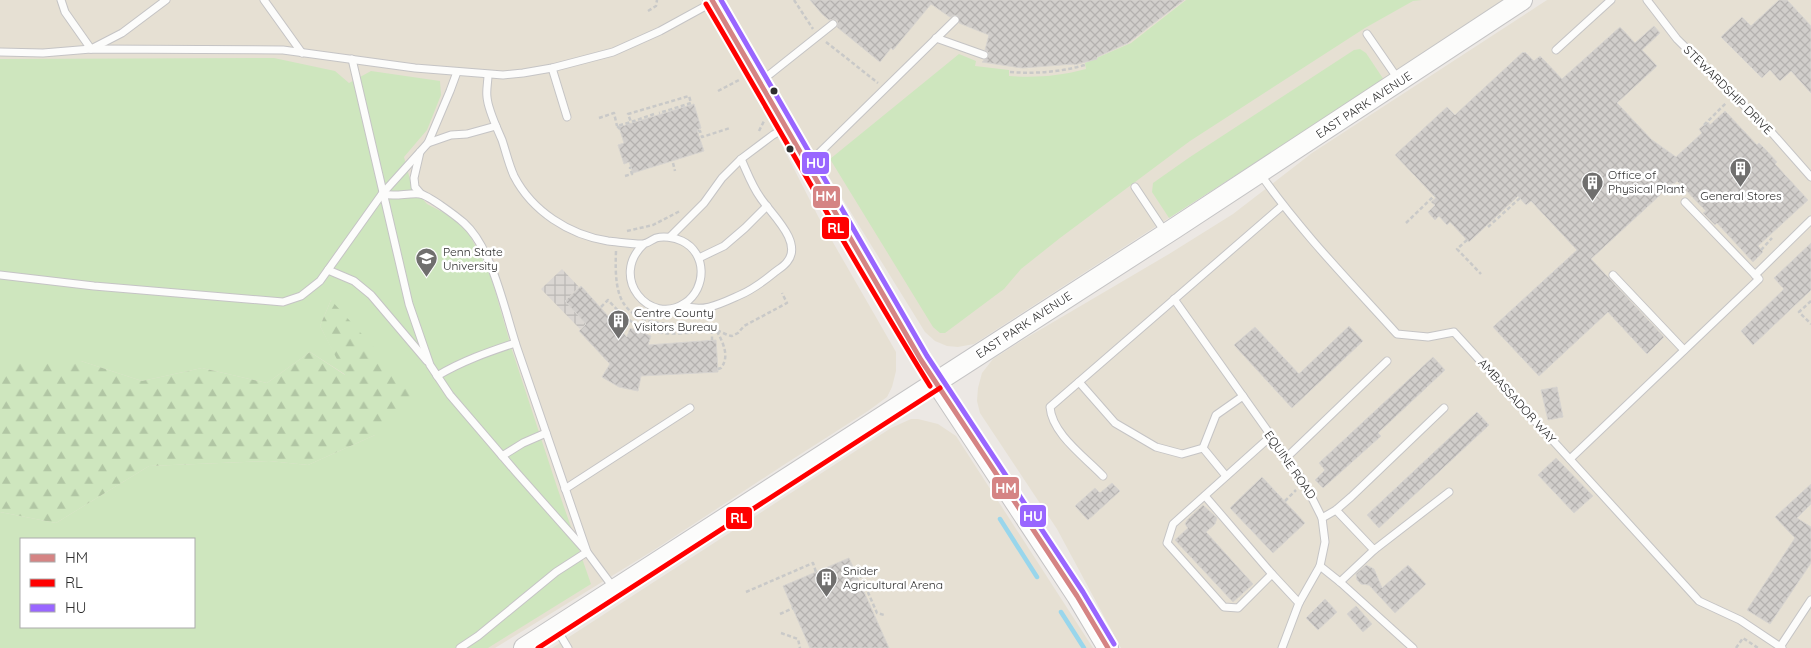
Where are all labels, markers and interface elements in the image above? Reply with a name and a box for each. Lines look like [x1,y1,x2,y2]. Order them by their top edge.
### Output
street label: STEWARDSHIP DRIVE [1681,42,1776,137]
street label: EAST PARK AVENUE [1313,68,1415,141]
unlabelled marker [769,86,779,96]
unlabelled marker [785,144,795,154]
line badge: HU [801,151,830,175]
text: HU [806,154,826,172]
building icon: General Stores [1729,157,1753,188]
place label: Office of Physical Plant [1608,167,1685,196]
building icon: Office of Physical Plant [1580,170,1604,201]
line badge: HM [812,185,841,209]
text: HM [815,187,837,205]
place label: General Stores [1700,188,1782,203]
line badge: RL [821,216,850,240]
text: RL [827,219,845,237]
place label: Penn State University [443,244,503,273]
school or university icon: Penn State University [415,247,439,278]
street label: EAST PARK AVENUE [973,288,1075,361]
place label: Centre County Visitors Bureau [634,305,717,334]
building icon: Centre County Visitors Bureau [606,308,630,339]
street label: AMBASSADOR WAY [1475,355,1560,446]
street label: EQUINE ROAD [1261,428,1320,502]
line badge: HM [991,476,1020,500]
text: HM [995,479,1017,497]
line badge: HU [1019,504,1047,528]
line badge: RL [725,506,753,530]
text: HU [1023,507,1043,525]
text: RL [730,509,748,527]
legend [20,538,195,628]
text: HM [65,548,88,567]
place label: Snider Agricultural Arena [843,563,943,592]
building icon: Snider Agricultural Arena [815,566,839,597]
text: RL [65,573,83,592]
text: HU [65,598,87,617]

